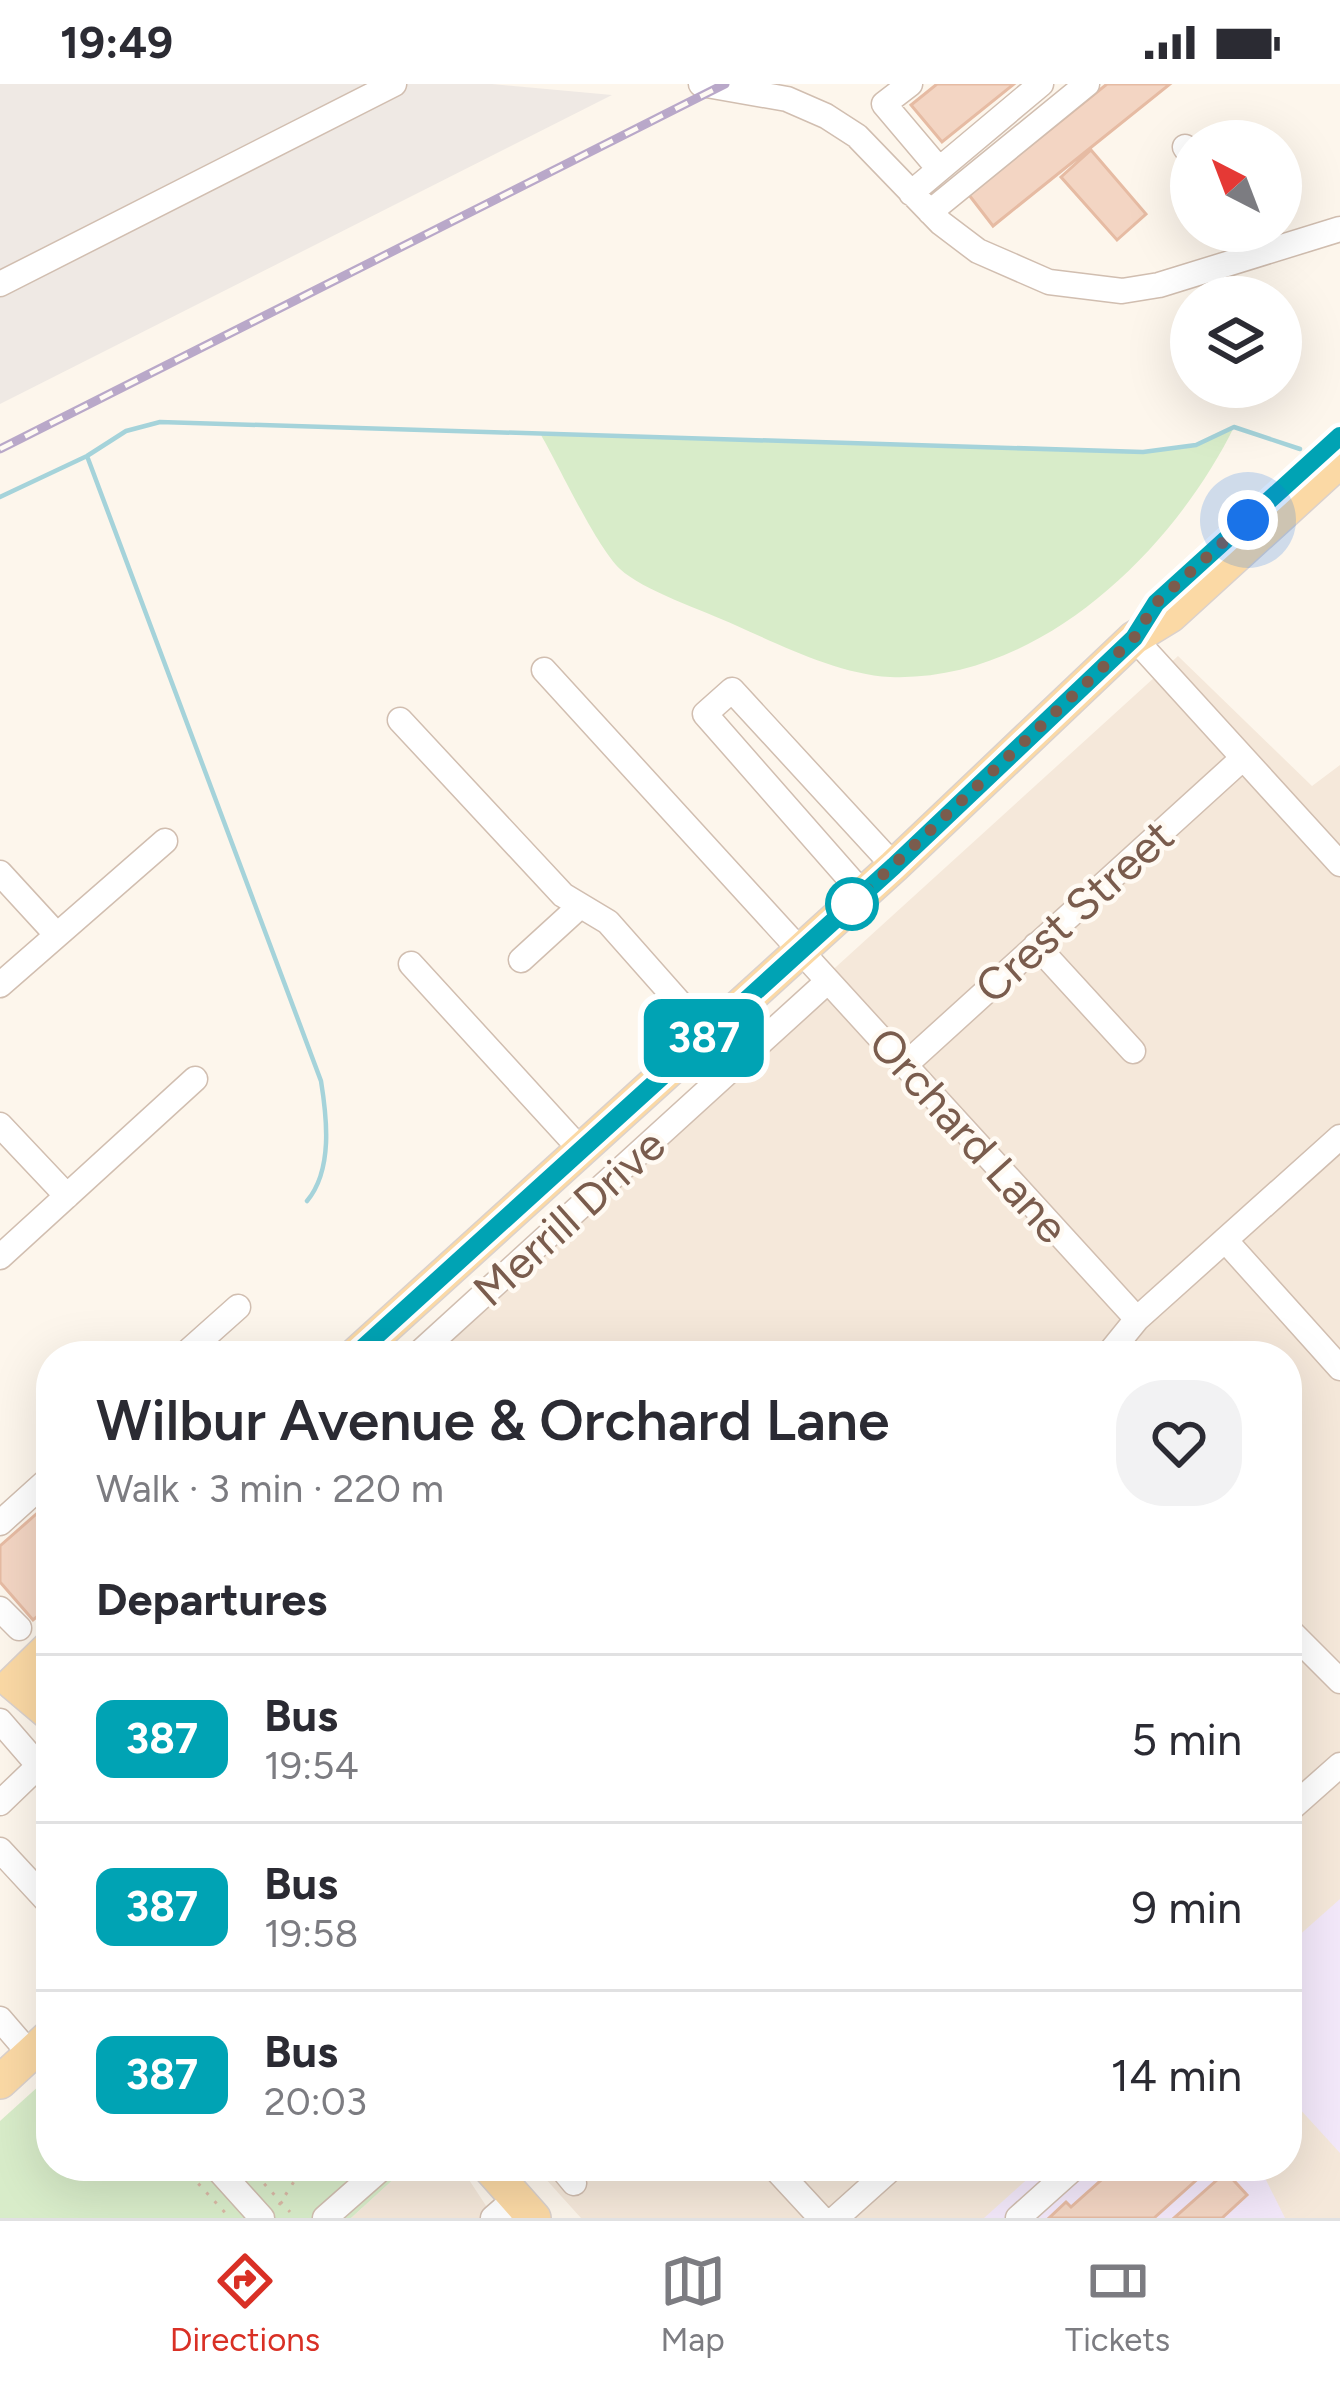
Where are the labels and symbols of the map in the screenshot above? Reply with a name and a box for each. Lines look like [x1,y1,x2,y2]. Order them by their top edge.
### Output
north arrow [1170,120,1302,252]
your location [1218,490,1278,550]
street label: Crest Street [964,808,1184,1014]
unlabelled marker [827,879,877,929]
line badge: 387 [635,999,773,1077]
street label: Orchard Lane [858,1016,1080,1254]
street label: Merrill Drive [462,1117,676,1317]

